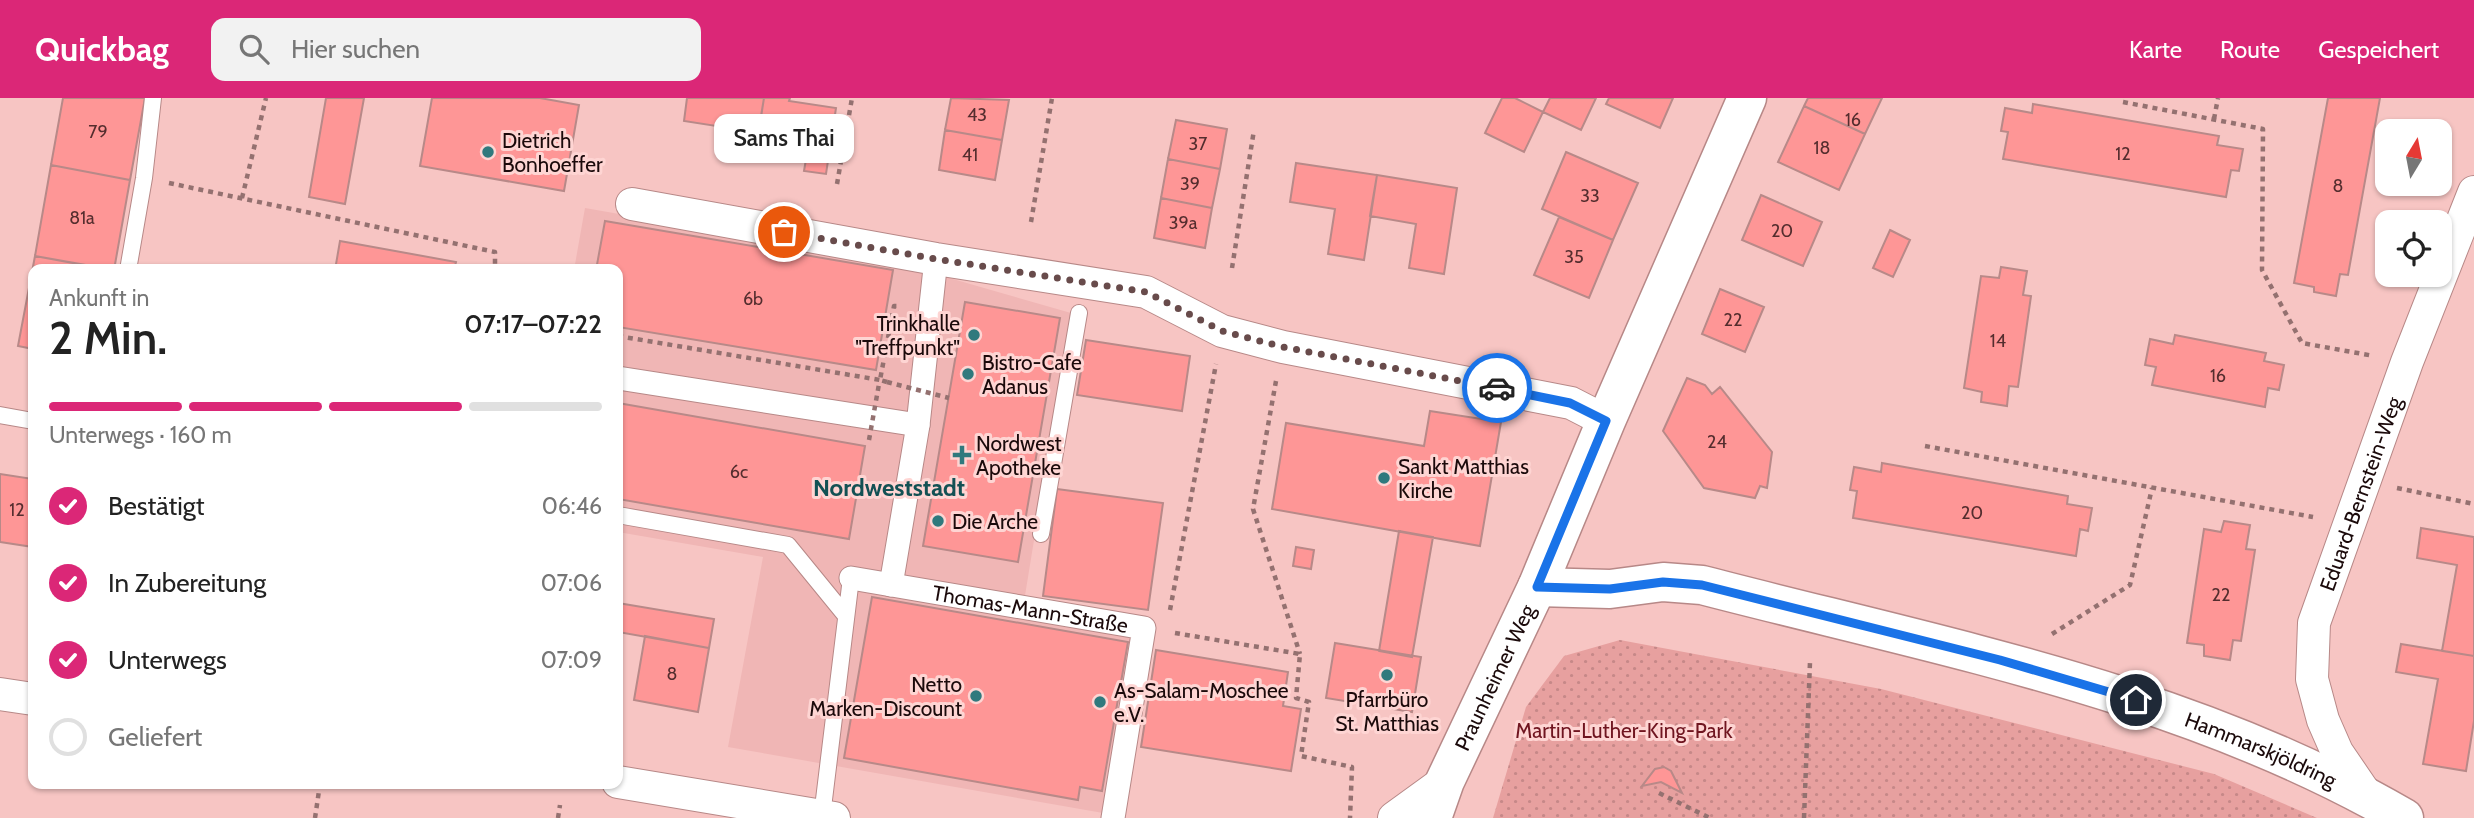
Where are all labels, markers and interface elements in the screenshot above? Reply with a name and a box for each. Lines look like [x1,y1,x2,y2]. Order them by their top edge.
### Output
search box [211,18,701,81]
text: Quickbag [35,29,169,69]
icon: search [235,30,273,68]
text: Hier suchen [291,33,420,65]
text: Karte [2129,35,2182,64]
text: Route [2220,35,2280,64]
text: Gespeichert [2318,35,2439,64]
house number: 43 [967,104,987,126]
house number: 16 [1845,109,1861,131]
callout: Sams Thai [714,113,854,162]
north arrow [2375,119,2452,196]
map controls [2375,119,2452,287]
house number: 79 [88,121,108,143]
text: Sams Thai [733,124,835,152]
place label: Dietrich Bonhoeffer [502,128,603,177]
house number: 37 [1189,133,1207,155]
house number: 18 [1814,137,1830,159]
house number: 12 [2115,143,2131,165]
marker: Dietrich Bonhoeffer [480,144,496,160]
house number: 41 [962,144,978,166]
house number: 39 [1180,173,1200,195]
house number: 8 [2333,175,2343,197]
house number: 33 [1580,185,1600,207]
pin [754,202,814,262]
house number: 81a [69,207,95,229]
button: locate [2375,210,2452,287]
house number: 39a [1169,212,1198,234]
icon: bag [765,213,803,251]
house number: 20 [1771,220,1793,242]
house number: 35 [1564,246,1584,268]
text: Ankunft in [49,284,149,312]
house number: 6b [743,288,763,310]
text: 07:17–07:22 [464,308,602,340]
house number: 22 [1724,309,1742,331]
text: 2 Min. [49,310,167,366]
place label: Trinkhalle "Treffpunkt" [855,311,960,360]
marker: Trinkhalle "Treffpunkt" [966,327,982,343]
house number: 14 [1990,330,2006,352]
place label: Bistro-Cafe Adanus [982,350,1082,399]
courier [1462,353,1532,423]
house number: 16 [2210,365,2226,387]
marker: Bistro-Cafe Adanus [960,366,976,382]
icon: car [1478,369,1516,407]
street label: Eduard-Bernstein-Weg [2314,393,2406,594]
text: Unterwegs · 160 m [49,421,232,449]
place label: Nordwest Apotheke [976,431,1062,480]
house number: 24 [1707,431,1727,453]
marker: Nordwest Apotheke [954,447,970,463]
place label: Sankt Matthias Kirche [1398,454,1529,503]
house number: 6c [730,461,748,483]
marker: Sankt Matthias Kirche [1376,470,1392,486]
district label: Nordweststadt [813,473,965,502]
icon: check [49,487,87,525]
text: Bestätigt [108,490,205,522]
text: 06:46 [542,492,602,520]
house number: 12 [9,499,25,521]
house number: 20 [1961,502,1983,524]
place label: Die Arche [952,509,1038,534]
marker: Die Arche [930,513,946,529]
icon: check [49,564,87,602]
text: In Zubereitung [108,567,266,599]
text: 07:06 [541,569,602,597]
street label: Thomas-Mann-Straße [931,580,1130,638]
house number: 22 [2212,584,2230,606]
street label: Praunheimer Weg [1449,600,1540,754]
icon: check [49,641,87,679]
text: Unterwegs [108,644,227,676]
text: 07:09 [541,646,602,674]
house number: 8 [667,663,677,685]
marker: Pfarrbüro St. Matthias [1379,667,1395,683]
pin [2106,670,2166,730]
place label: Netto Marken-Discount [809,672,962,721]
place label: As-Salam-Moschee e.V. [1114,678,1289,727]
icon: home [2117,681,2155,719]
place label: Pfarrbüro St. Matthias [1335,687,1439,736]
marker: Netto Marken-Discount [968,688,984,704]
marker: As-Salam-Moschee e.V. [1092,694,1108,710]
street label: Hammarskjöldring [2182,706,2341,793]
park label: Martin-Luther-King-Park [1515,718,1733,743]
text: Geliefert [108,721,202,753]

